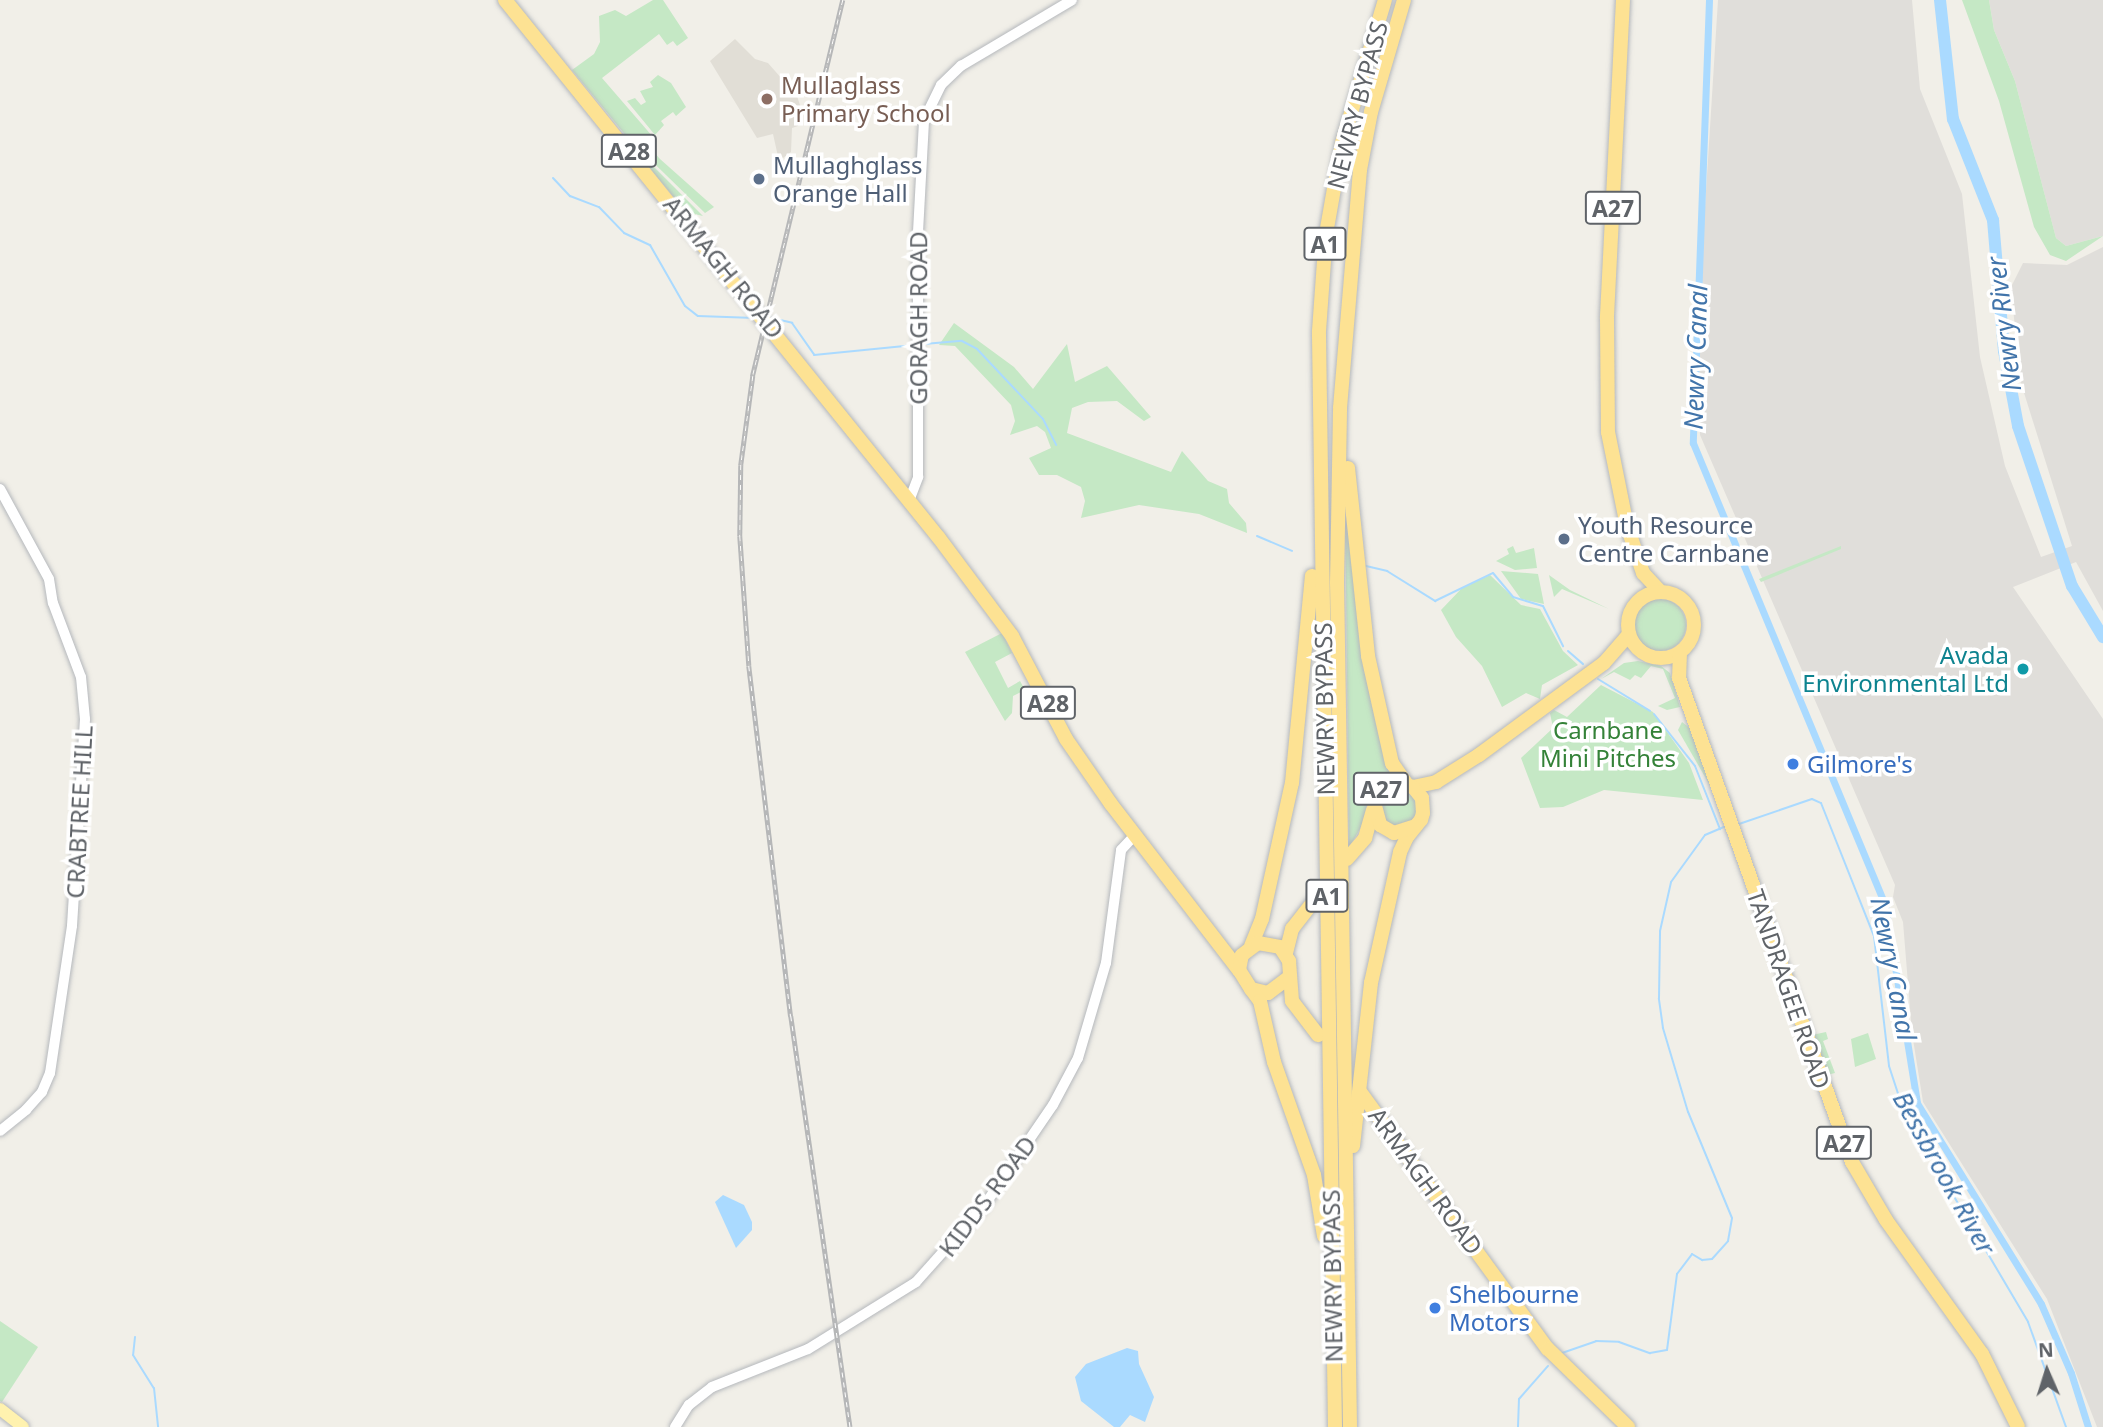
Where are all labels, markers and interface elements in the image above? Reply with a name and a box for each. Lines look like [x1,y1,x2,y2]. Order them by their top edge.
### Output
street label: NEWRY BYPASS [1321,18,1393,192]
place label: Mullaglass Primary School [781,71,951,127]
marker: Mullaglass Primary School [759,91,775,107]
road number: A28 [599,132,659,170]
place label: Mullaghglass Orange Hall [773,151,922,207]
marker: Mullaghglass Orange Hall [751,171,767,187]
road number: A27 [1583,188,1643,228]
street label: ARMAGH ROAD [658,190,790,344]
road number: A1 [1302,224,1348,264]
street label: GORAGH ROAD [904,231,932,405]
water label: Newry River [1980,255,2028,393]
water label: Newry Canal [1678,284,1714,430]
place label: Youth Resource Centre Carnbane [1578,511,1769,567]
marker: Youth Resource Centre Carnbane [1556,531,1572,547]
street label: NEWRY BYPASS [1308,622,1340,796]
place label: Avada Environmental Ltd [1802,641,2009,697]
marker: Avada Environmental Ltd [2015,661,2031,677]
road number: A28 [1018,684,1078,722]
park label: Carnbane Mini Pitches [1540,716,1676,772]
street label: CRABTREE HILL [60,725,98,899]
place label: Gilmore's [1807,750,1913,778]
marker: Gilmore's [1785,756,1801,772]
road number: A27 [1351,769,1411,808]
road number: A1 [1304,876,1350,916]
street label: TANDRAGEE ROAD [1741,886,1837,1092]
water label: Newry Canal [1864,895,1922,1043]
water label: Bessbrook River [1886,1086,2002,1260]
street label: ARMAGH ROAD [1363,1102,1489,1260]
road number: A27 [1814,1124,1874,1162]
street label: KIDDS ROAD [932,1130,1042,1262]
street label: NEWRY BYPASS [1316,1189,1348,1363]
place label: Shelbourne Motors [1449,1280,1579,1336]
marker: Shelbourne Motors [1427,1300,1443,1316]
north arrow [2012,1336,2082,1406]
text: N [2037,1337,2054,1363]

